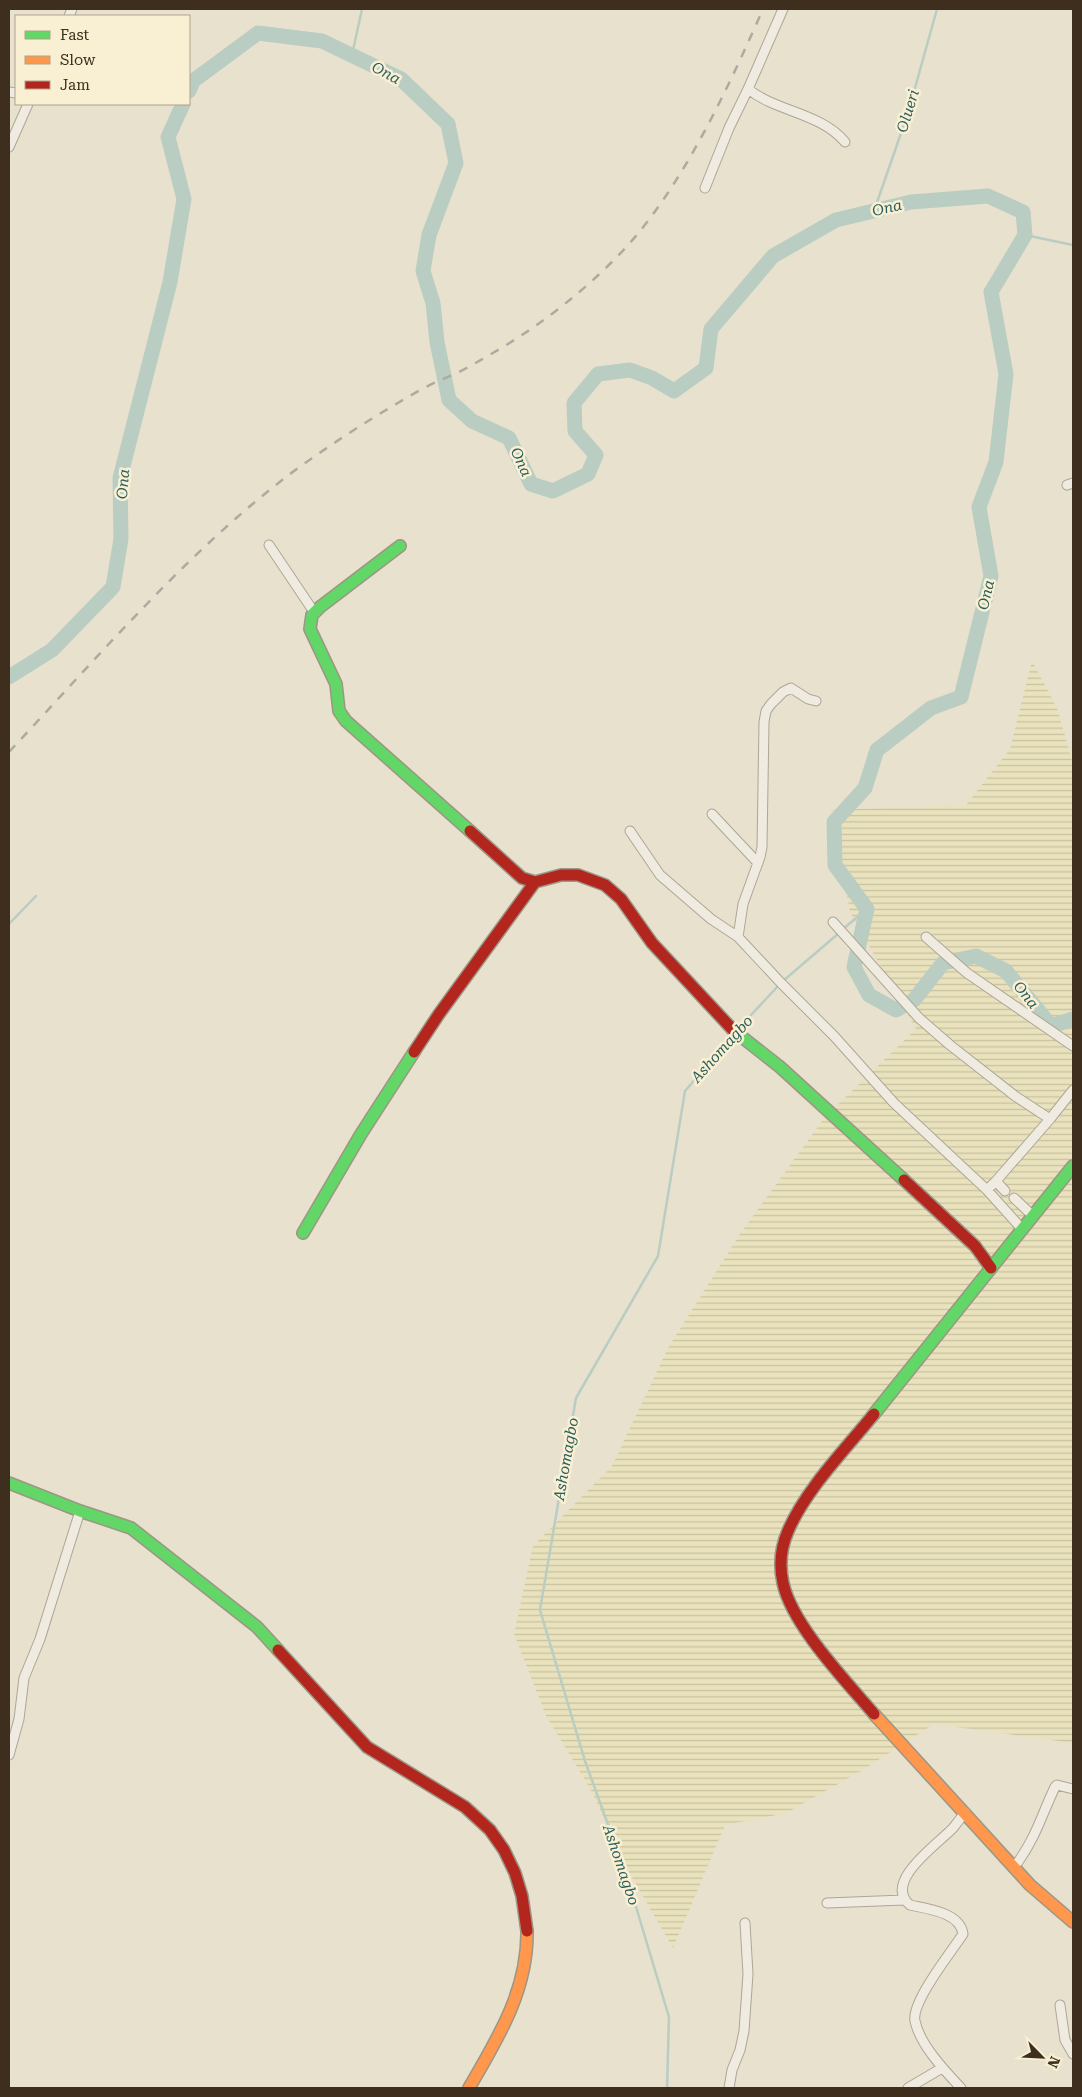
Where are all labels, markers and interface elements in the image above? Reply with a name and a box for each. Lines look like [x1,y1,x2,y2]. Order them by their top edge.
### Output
legend [15,15,190,105]
text: Fast [60,26,90,44]
text: Slow [60,51,96,69]
water label: Ona [369,58,403,88]
text: Jam [60,76,90,94]
water label: Olueri [893,87,923,135]
water label: Ona [870,196,904,220]
water label: Ona [507,445,535,479]
water label: Ona [113,468,133,500]
water label: Ona [974,578,998,612]
water label: Ona [1010,978,1042,1012]
water label: Ashomagbo [687,1012,757,1087]
water label: Ashomagbo [550,1416,582,1503]
water label: Ashomagbo [599,1822,643,1908]
north arrow [1017,2032,1067,2082]
text: N [1044,2054,1063,2071]

